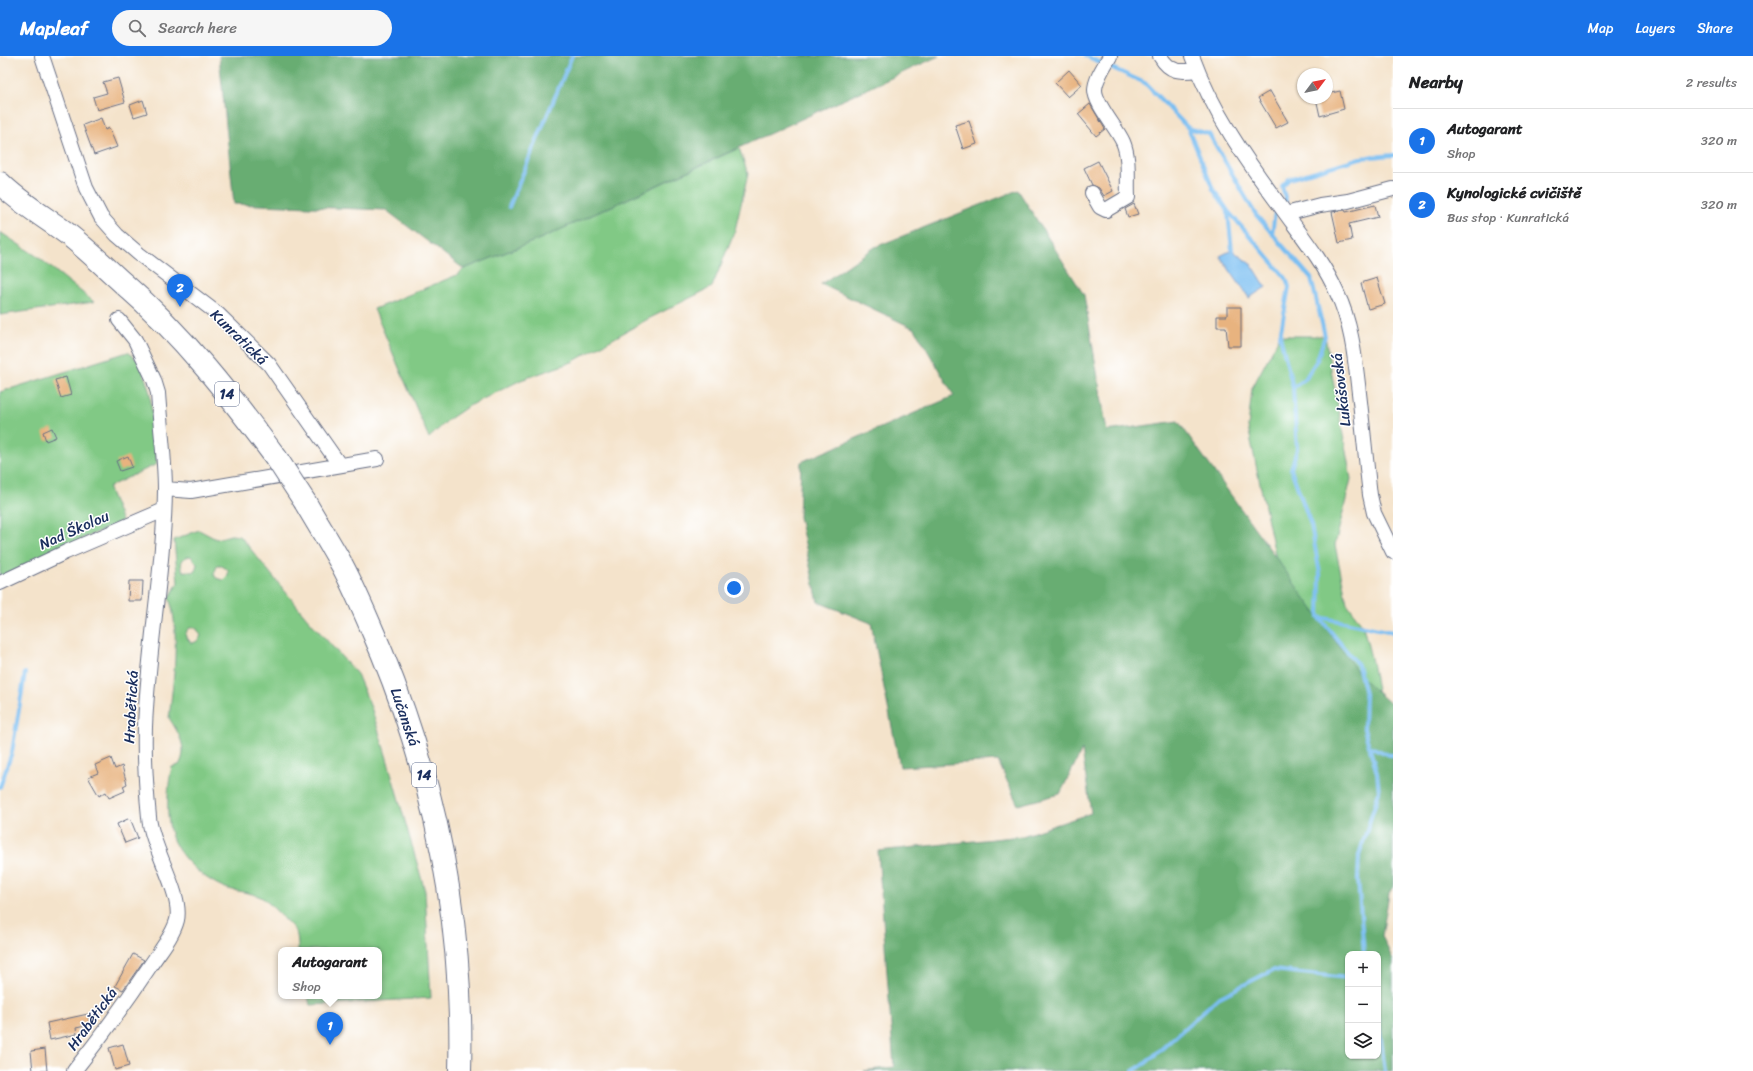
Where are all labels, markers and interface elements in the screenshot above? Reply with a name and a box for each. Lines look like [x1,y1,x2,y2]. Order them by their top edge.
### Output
search box [112,10,392,46]
text: Mapleaf [20,12,88,45]
text: Search here [158,15,237,41]
text: Map [1588,16,1613,41]
text: Layers [1635,16,1675,41]
text: Share [1697,16,1733,41]
icon: search [126,17,148,39]
text: Nearby [1409,67,1463,97]
north arrow [1297,68,1333,104]
text: 2 results [1686,71,1737,94]
text: Autogarant [1447,116,1522,142]
text: 1 [1419,129,1425,152]
text: 320 m [1701,129,1737,152]
text: Shop [1447,142,1475,165]
text: Kynologické cvičiště [1447,180,1581,206]
text: 2 [1418,193,1426,216]
text: 320 m [1701,193,1737,216]
text: Bus stop · Kunratická [1447,206,1569,229]
pin: 2 [167,274,193,307]
street label: Kunratická [204,303,274,372]
street label: Lukášovská [1324,351,1358,428]
road number: 14 [215,382,239,406]
street label: Nad Školou [35,503,113,557]
your location [724,578,744,598]
street label: Hrabětická [116,669,146,744]
street label: Lučanská [383,684,427,750]
road number: 14 [412,763,436,787]
popup [278,947,382,999]
text: Autogarant [292,949,368,975]
map controls [1345,951,1381,1059]
button: + [1345,951,1381,987]
text: Shop [292,975,321,998]
street label: Hrabětická [60,981,124,1056]
button: − [1345,987,1381,1023]
pin: 1 [317,1012,343,1045]
button: layers [1345,1023,1381,1059]

